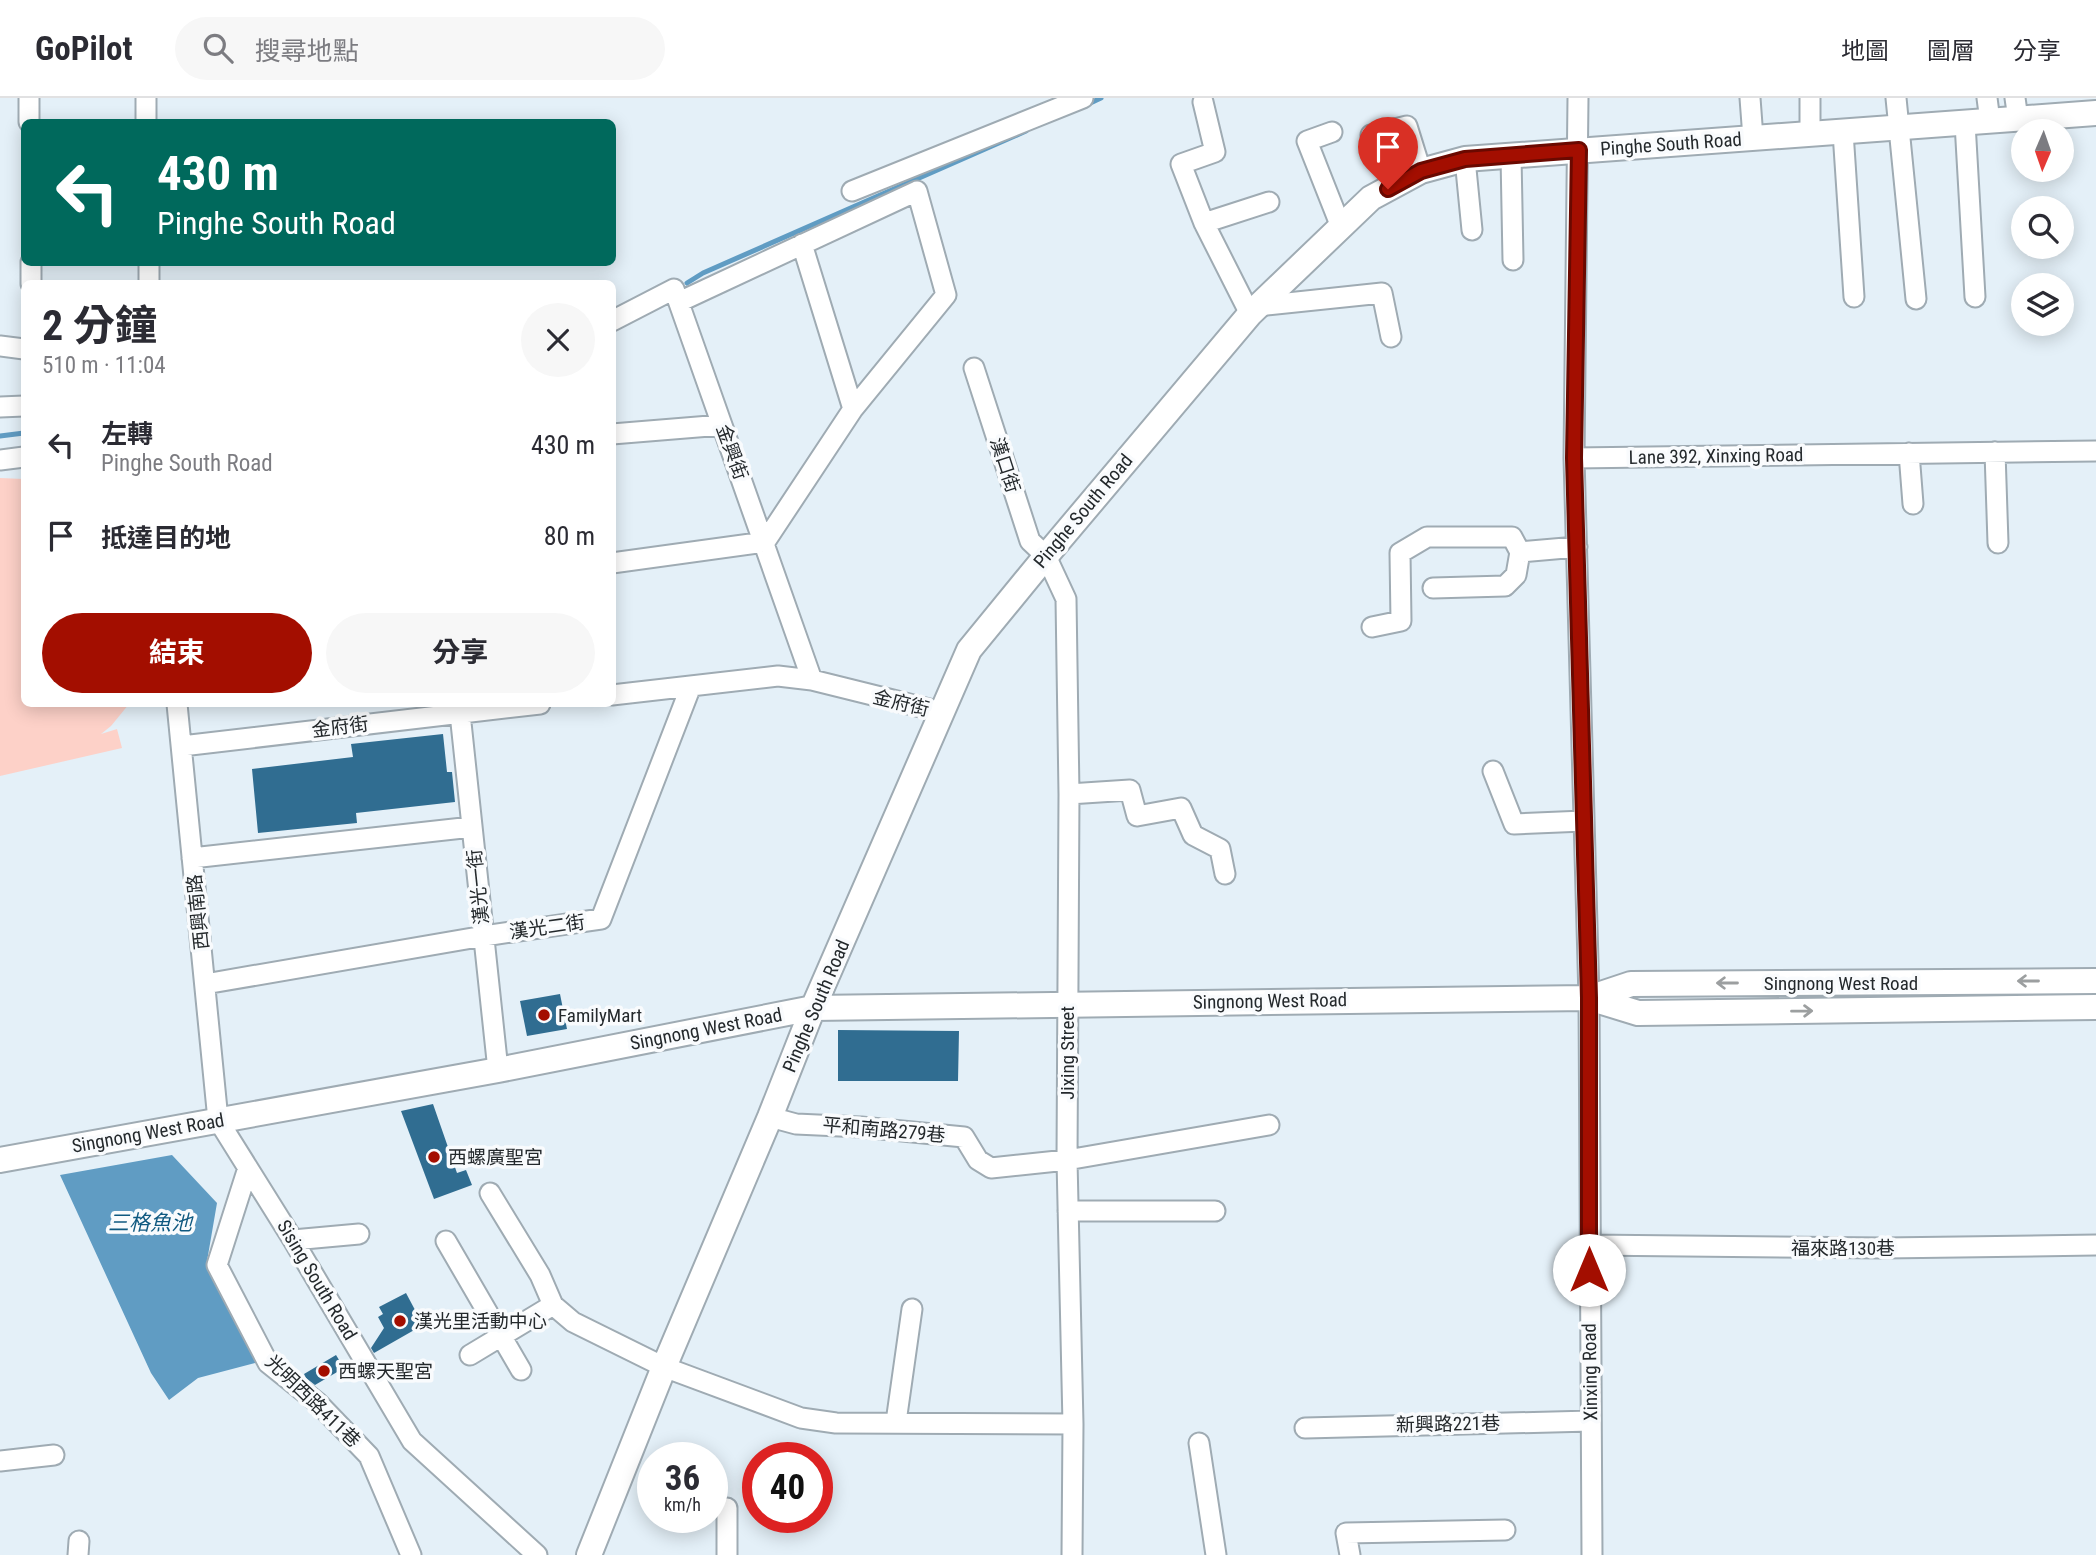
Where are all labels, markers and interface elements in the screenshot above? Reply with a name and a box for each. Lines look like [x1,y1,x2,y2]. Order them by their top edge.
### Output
search box [175,17,665,80]
text: GoPilot [35,29,133,68]
icon: search [199,29,237,67]
text: 搜尋地點 [255,36,359,66]
text: 地圖 [1841,37,1889,65]
text: 圖層 [1927,37,1975,65]
text: 分享 [2013,37,2061,65]
pin [1358,117,1418,189]
north arrow [2011,119,2074,182]
map controls [2011,119,2074,336]
icon: arrive [1369,128,1407,166]
street label: Pinghe South Road [1599,128,1743,160]
text: 430 m [157,145,279,202]
icon: left [42,147,133,238]
button: search [2011,196,2074,259]
text: Pinghe South Road [157,204,396,242]
button: layers [2011,273,2074,336]
text: 2 分鐘 [42,301,157,350]
button: close [521,303,595,377]
text: 510 m · 11:04 [42,352,166,379]
text: 左轉 [101,419,153,449]
street label: 金興街 [711,421,753,483]
icon: left [42,426,80,464]
text: 430 m [531,430,595,460]
street label: 漢口街 [985,434,1025,496]
street label: Lane 392, Xinxing Road [1628,443,1804,469]
street label: Pinghe South Road [1029,449,1137,573]
text: Pinghe South Road [101,450,273,477]
icon: arrive [42,517,80,555]
text: 80 m [544,521,595,551]
text: 抵達目的地 [101,523,231,553]
button: 結束 [42,613,312,693]
button: 分享 [326,613,595,693]
street label: 金府街 [871,685,931,721]
street label: 金府街 [310,712,370,742]
street label: 漢光一街 [463,848,493,926]
street label: 西興南路 [183,873,213,951]
street label: 漢光二街 [508,910,586,944]
street label: Pinghe South Road [778,936,854,1076]
street label: Singnong West Road [1764,972,1918,995]
one-way arrow [2017,975,2040,988]
one-way arrow [1716,976,1739,990]
street label: Singnong West Road [1193,988,1347,1014]
street label: Singnong West Road [628,1003,784,1055]
place label: FamilyMart [558,1004,642,1027]
one-way arrow [1790,1004,1813,1017]
street label: Jixing Street [1056,1006,1079,1100]
marker: FamilyMart [536,1007,552,1023]
street label: Singnong West Road [70,1108,226,1158]
street label: 平和南路279巷 [822,1113,946,1147]
place label: 西螺廣聖宮 [448,1146,543,1169]
marker: 西螺廣聖宮 [426,1149,442,1165]
water label: 三格魚池 [108,1211,194,1235]
street label: Sising South Road [272,1216,362,1344]
position arrow [1552,1233,1626,1307]
street label: 福來路130巷 [1791,1237,1895,1260]
place label: 漢光里活動中心 [414,1310,547,1333]
marker: 漢光里活動中心 [392,1313,408,1329]
street label: Xinxing Road [1578,1323,1602,1421]
street label: 光明西路411巷 [261,1350,365,1452]
place label: 西螺天聖宮 [338,1360,433,1383]
marker: 西螺天聖宮 [316,1363,332,1379]
street label: 新興路221巷 [1396,1412,1500,1436]
speed limit sign: 40 [742,1442,833,1533]
text: 36 [665,1458,700,1499]
text: km/h [664,1494,701,1515]

